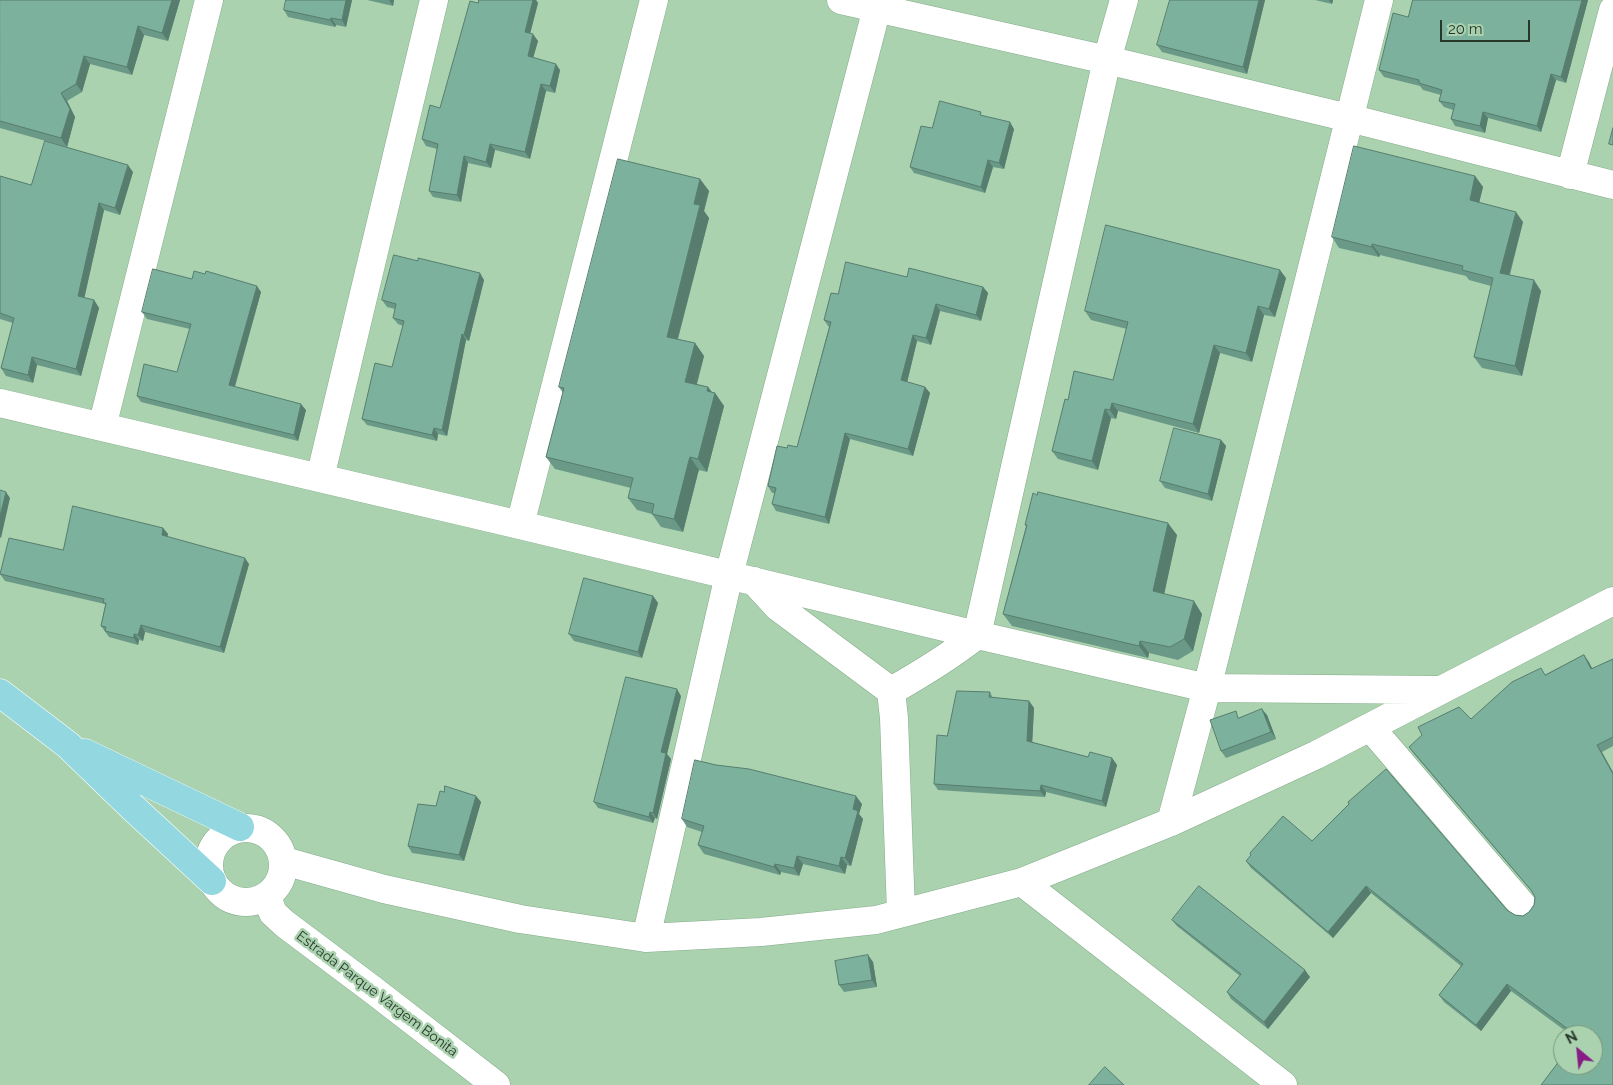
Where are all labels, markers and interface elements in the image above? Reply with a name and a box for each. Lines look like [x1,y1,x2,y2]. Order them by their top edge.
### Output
scale bar [1443,10,1533,42]
text: 20 m [1448,20,1483,38]
street label: Estrada Parque Vargem Bonita [293,928,461,1060]
north arrow [1553,1025,1603,1075]
text: N [1563,1028,1580,1047]

